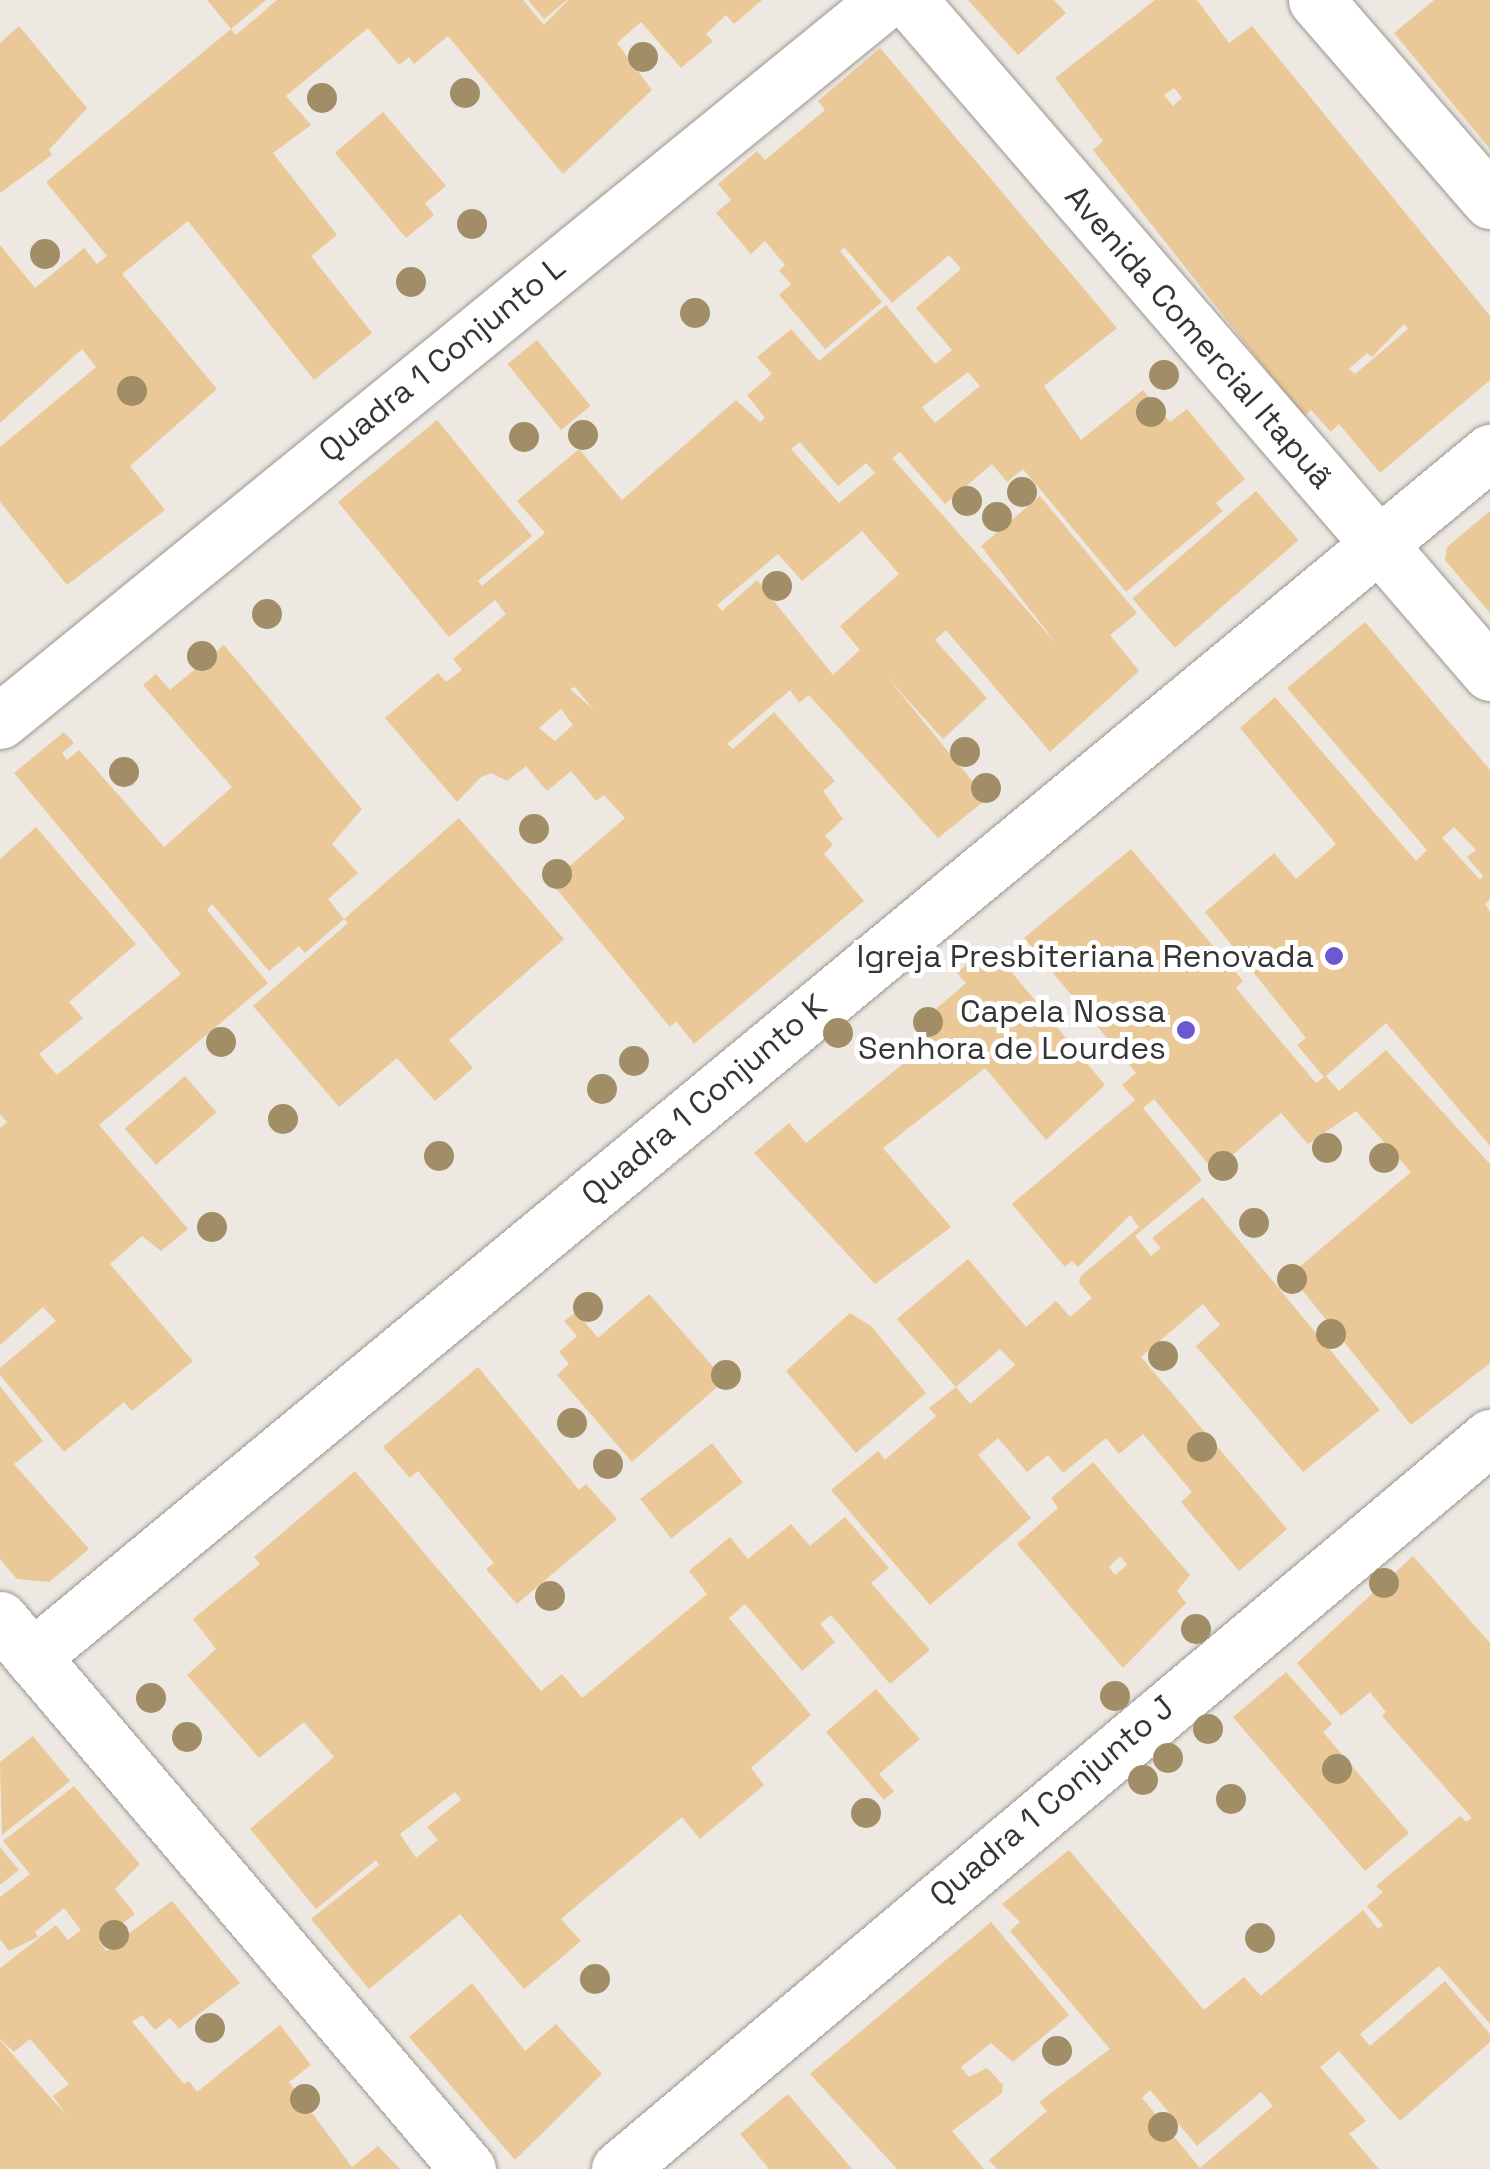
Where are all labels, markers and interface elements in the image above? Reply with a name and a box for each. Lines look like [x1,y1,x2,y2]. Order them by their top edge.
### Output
street label: Avenida Comercial Itapuã [1057,178,1341,496]
street label: Quadra 1 Conjunto L [311,248,573,470]
place label: Igreja Presbiteriana Renovada [856,937,1314,975]
marker: Igreja Presbiteriana Renovada [1323,945,1345,967]
street label: Quadra 1 Conjunto K [574,986,834,1214]
place label: Capela Nossa Senhora de Lourdes [858,993,1166,1068]
marker: Capela Nossa Senhora de Lourdes [1175,1019,1197,1041]
street label: Quadra 1 Conjunto J [922,1688,1182,1914]

